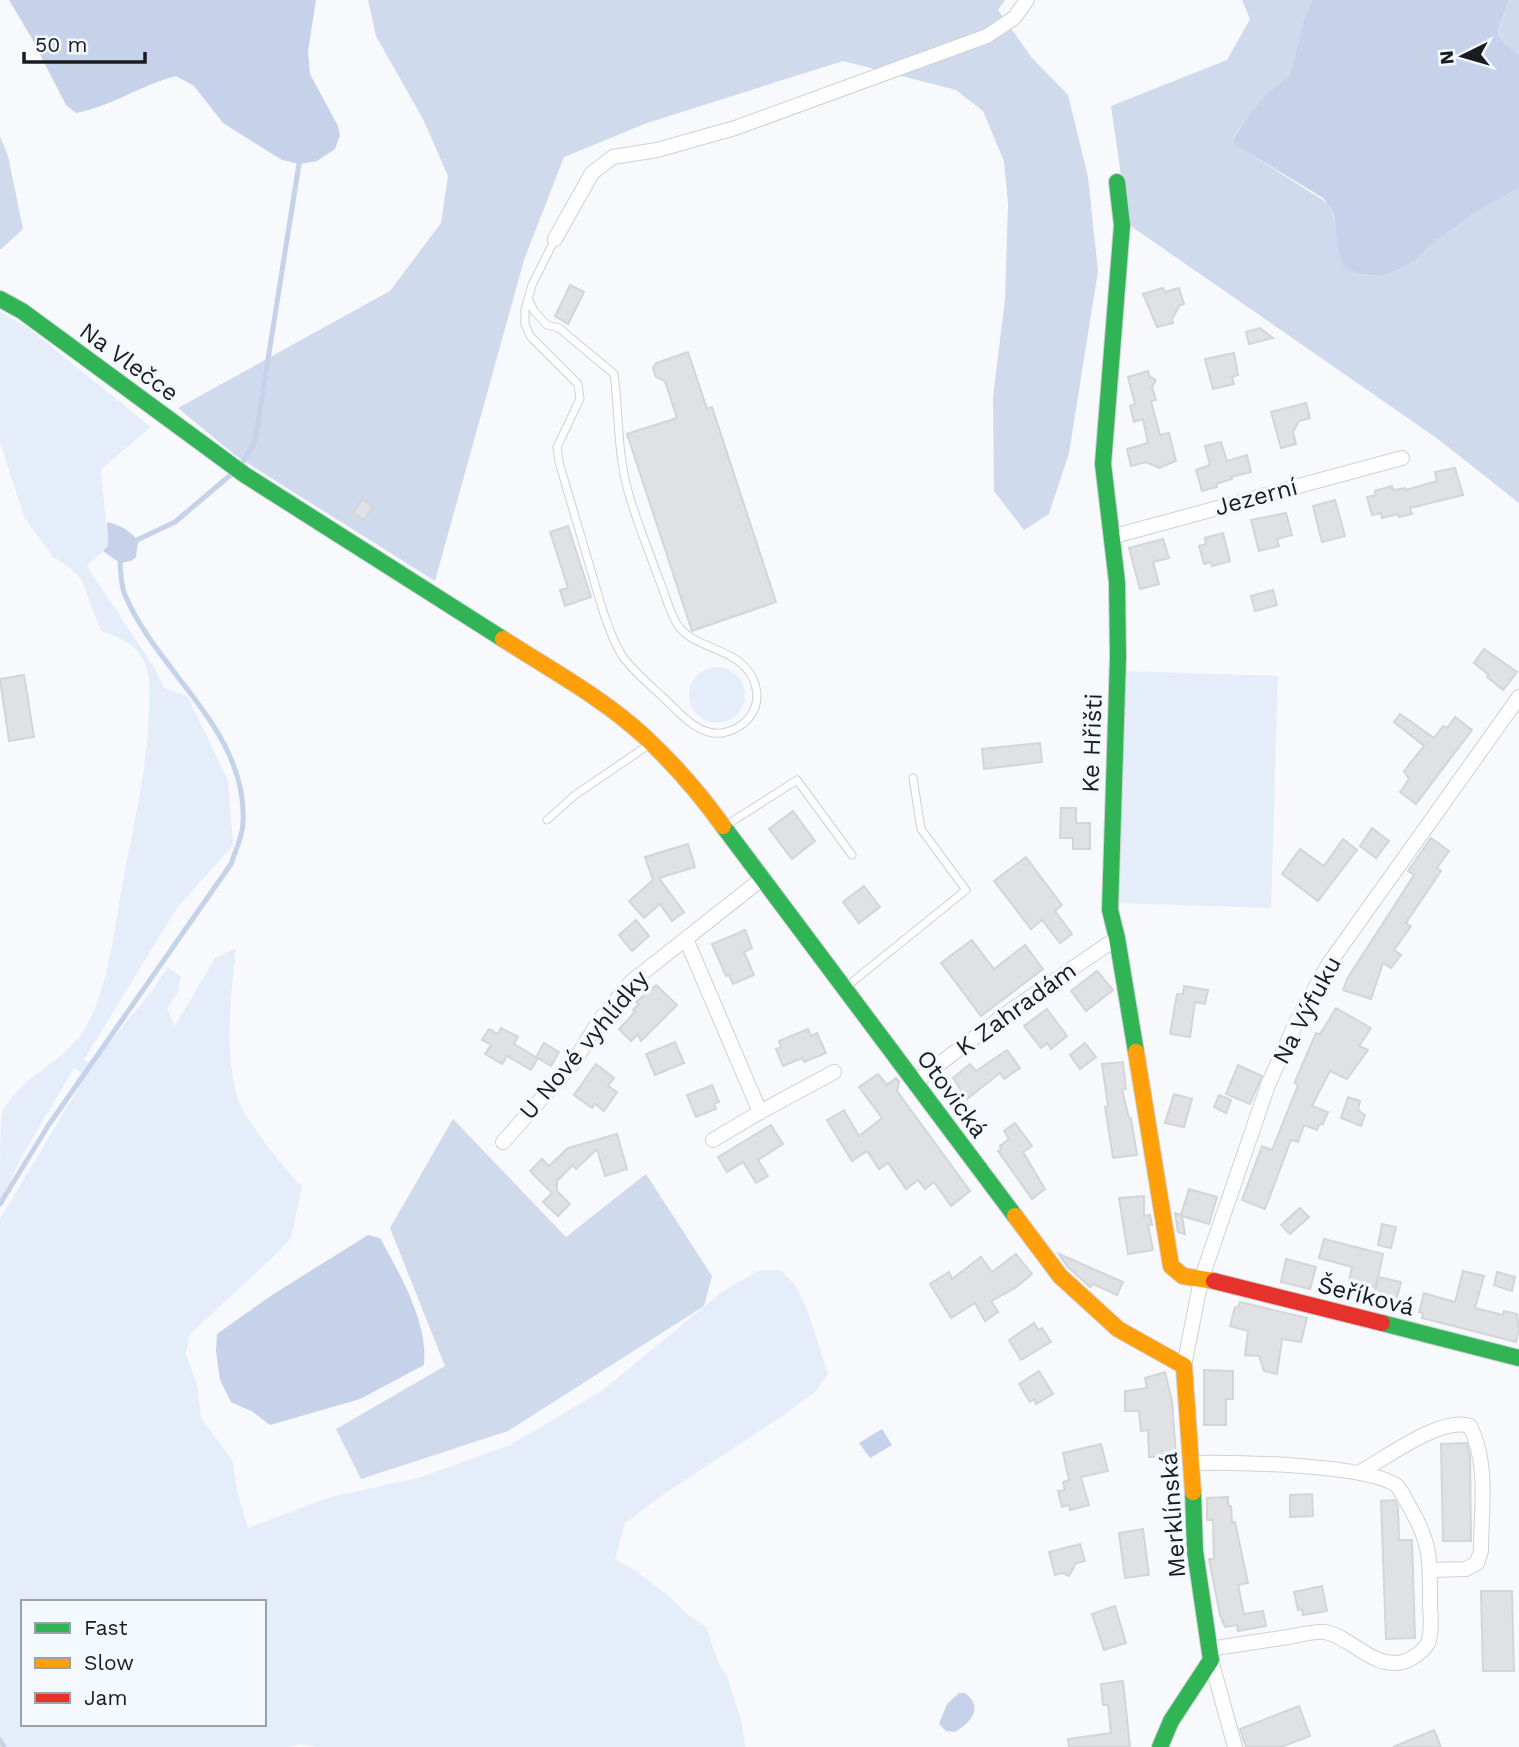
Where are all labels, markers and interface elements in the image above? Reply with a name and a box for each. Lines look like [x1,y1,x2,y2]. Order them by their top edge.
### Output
scale bar [24,21,145,65]
north arrow [1428,21,1498,91]
text: 50 m [35,32,87,57]
text: N [1434,49,1459,65]
street label: Na Vlečce [74,317,184,407]
street label: Jezerní [1211,473,1301,521]
street label: Ke Hřišti [1076,693,1108,793]
street label: Na Výfuku [1267,951,1347,1069]
street label: K Zahradám [950,956,1082,1062]
street label: U Nové vyhlídky [514,965,655,1125]
street label: Otovická [911,1045,993,1143]
street label: Šeříková [1315,1270,1417,1322]
street label: Merklínská [1155,1451,1191,1579]
legend [21,1600,266,1726]
text: Fast [84,1615,128,1640]
text: Slow [84,1650,134,1675]
text: Jam [84,1685,127,1710]

